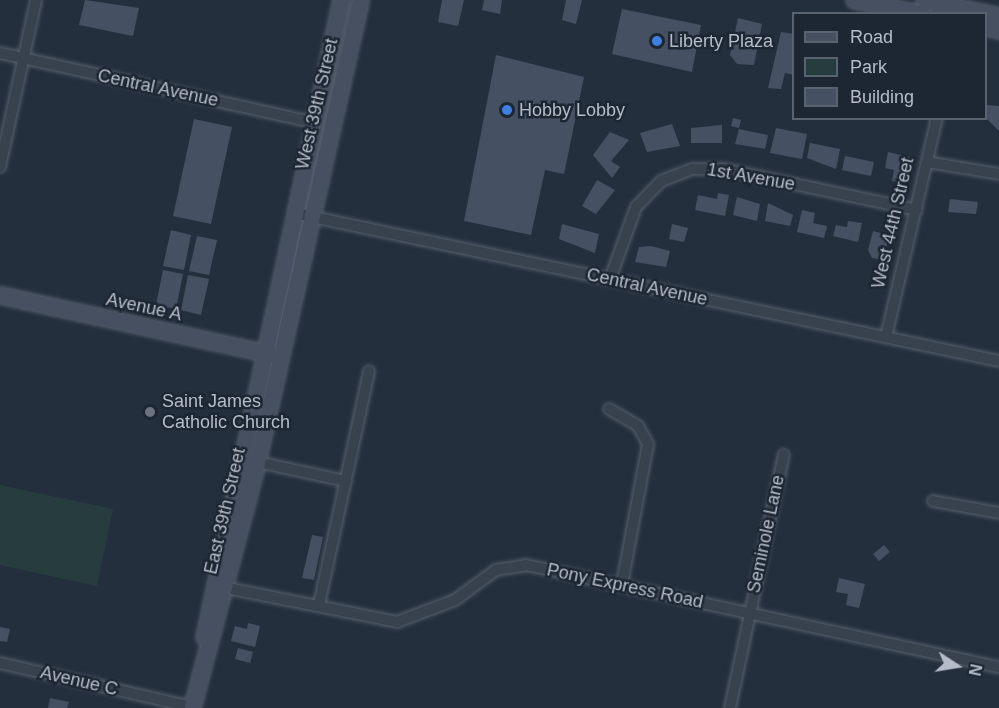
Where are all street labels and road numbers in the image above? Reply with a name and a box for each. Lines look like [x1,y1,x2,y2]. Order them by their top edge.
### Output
street label: West 39th Street [291,36,343,172]
street label: Central Avenue [95,65,221,111]
street label: West 44th Street [867,155,919,291]
street label: 1st Avenue [705,159,797,195]
street label: Central Avenue [584,264,710,310]
street label: Avenue A [104,288,184,326]
street label: East 39th Street [200,446,250,576]
street label: Seminole Lane [743,473,789,595]
street label: Pony Express Road [545,559,705,613]
street label: Avenue C [38,662,120,700]

